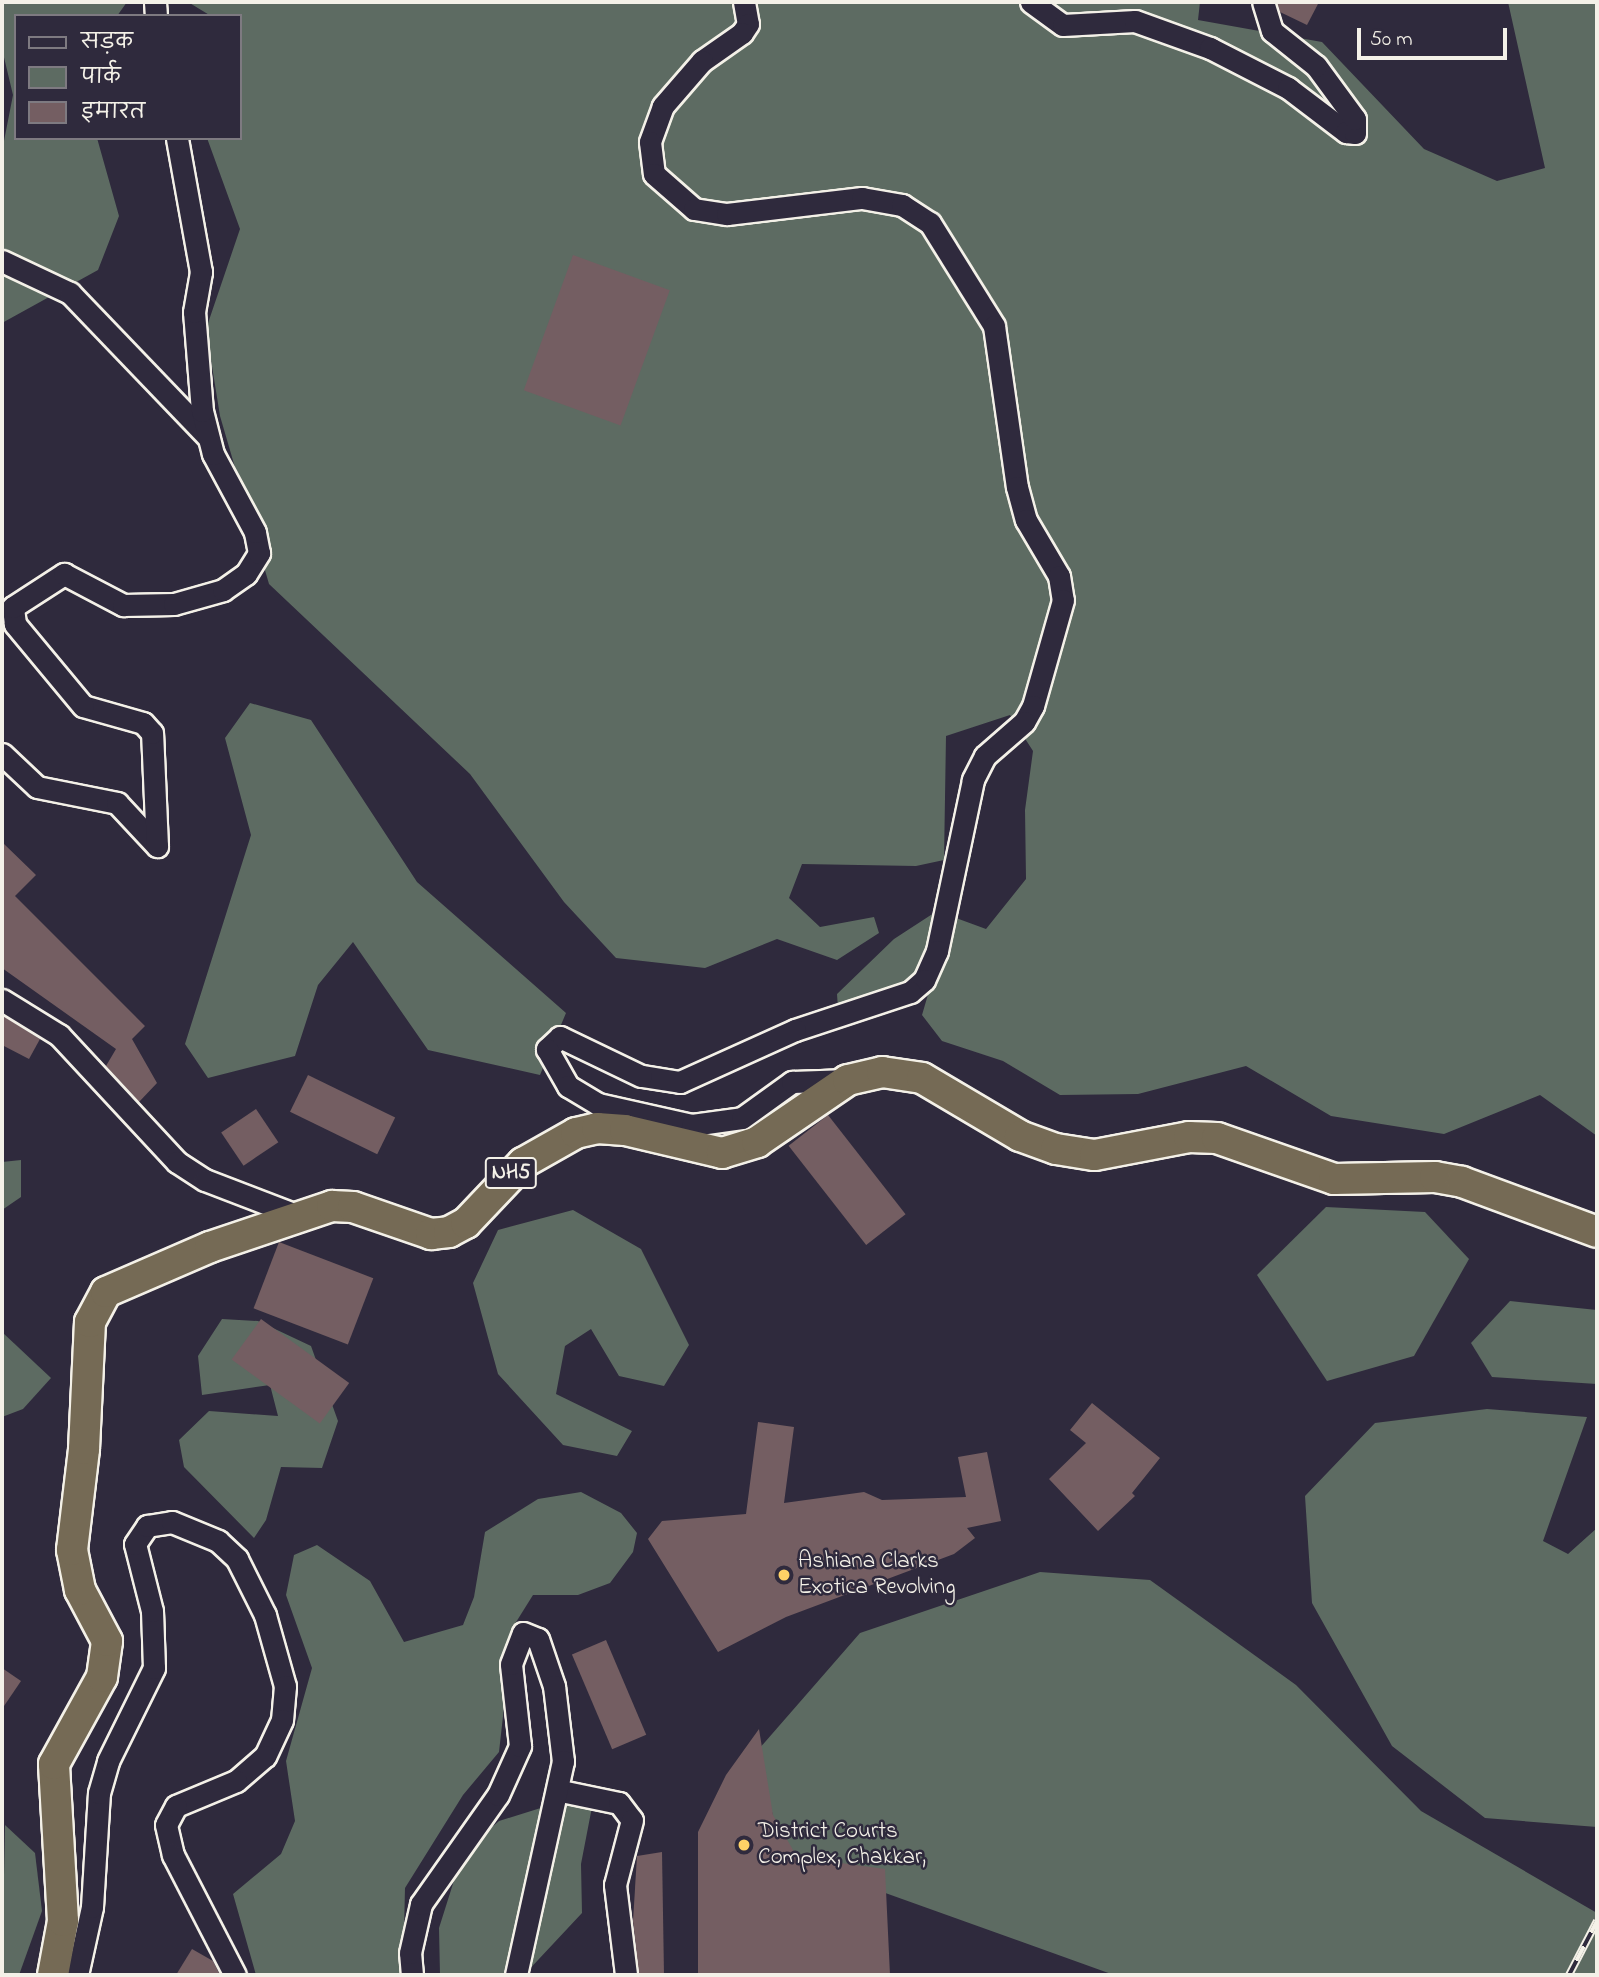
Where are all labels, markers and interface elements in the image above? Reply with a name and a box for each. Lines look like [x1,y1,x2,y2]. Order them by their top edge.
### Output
legend [14,14,242,140]
scale bar [1361,14,1512,58]
text: 50 m [1370,25,1413,55]
text: सड़क [81,28,133,58]
text: पार्क [81,63,121,93]
text: इमारत [81,98,145,128]
road number: NH5 [485,1156,537,1190]
place label: Ashiana Clarks Exotica Revolving [798,1548,956,1602]
marker: Ashiana Clarks Exotica Revolving [776,1567,792,1583]
place label: District Courts Complex, Chakkar, [758,1818,926,1872]
marker: District Courts Complex, Chakkar, [736,1837,752,1853]

